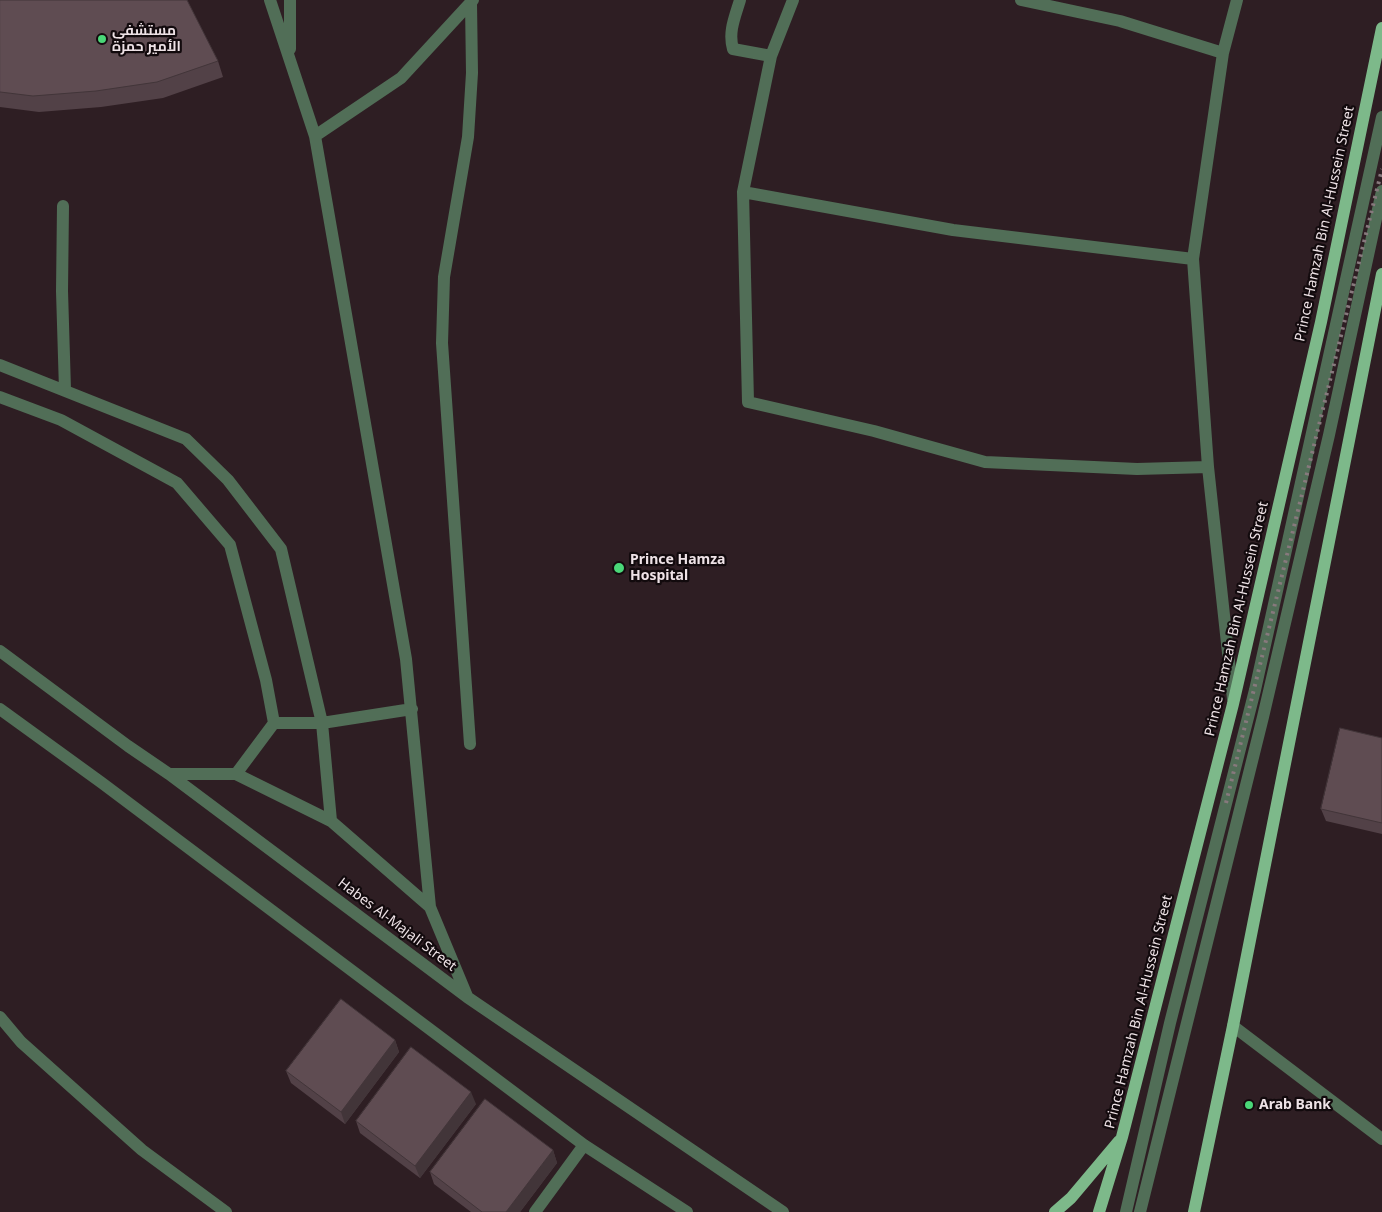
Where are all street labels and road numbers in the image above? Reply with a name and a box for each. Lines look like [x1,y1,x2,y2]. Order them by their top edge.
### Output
street label: Prince Hamzah Bin Al-Hussein Street [1292,105,1358,343]
street label: Prince Hamzah Bin Al-Hussein Street [1202,500,1272,738]
street label: Habes Al-Majali Street [334,875,460,975]
street label: Prince Hamzah Bin Al-Hussein Street [1102,893,1176,1131]

